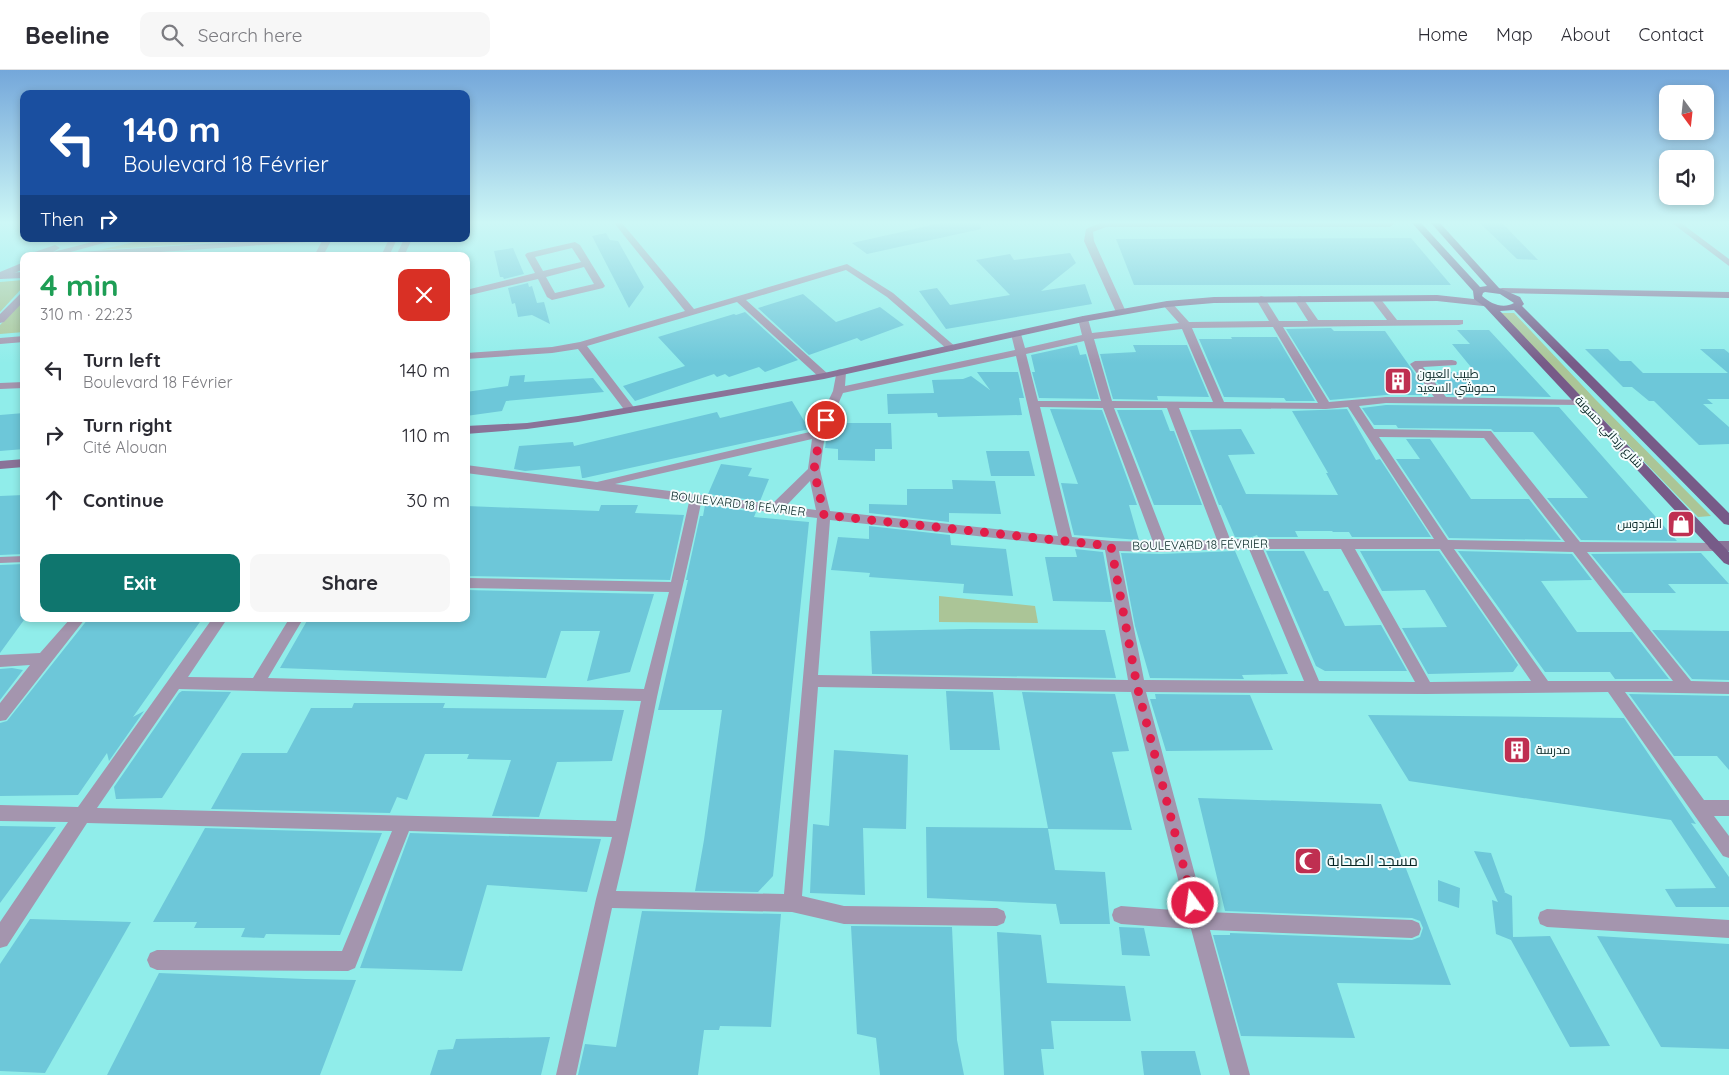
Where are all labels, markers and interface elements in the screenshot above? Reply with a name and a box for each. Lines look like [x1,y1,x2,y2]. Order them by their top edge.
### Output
search box [140,12,490,57]
text: Beeline [25,20,110,50]
icon: search [158,21,186,49]
text: Search here [198,23,303,47]
text: Home [1418,23,1468,46]
text: Map [1496,23,1533,46]
text: About [1561,23,1611,46]
text: Contact [1639,23,1704,46]
north arrow [1659,85,1714,140]
map controls [1659,85,1714,205]
text: 140 m [123,107,221,151]
icon: left [40,110,105,175]
text: Boulevard 18 Février [123,150,329,178]
button: sound [1659,150,1714,205]
icon: right [94,205,122,233]
text: Then [40,207,84,231]
text: 4 min [40,266,119,304]
button: close [398,269,450,321]
text: 310 m · 22:23 [40,304,133,324]
text: Turn left [83,348,161,372]
icon: left [40,356,68,384]
text: 140 m [399,358,450,382]
building icon: طبيب العيون حموشي السعيد [1383,366,1413,396]
place label: طبيب العيون حموشي السعيد [1417,366,1496,398]
text: Boulevard 18 Février [83,372,233,392]
street label: شارع زرداني حسونة [1570,393,1647,473]
pin [805,399,847,441]
icon: arrive [812,406,840,434]
text: Turn right [83,413,172,437]
icon: right [40,421,68,449]
text: 110 m [402,423,450,447]
text: Cité Alouan [83,437,167,457]
icon: ahead [40,486,68,514]
text: Continue [83,488,164,512]
text: 30 m [406,488,450,512]
street label: BOULEVARD 18 FÉVRIER [670,488,806,519]
shop icon: الفردوس [1666,509,1696,539]
place label: الفردوس [1617,516,1662,531]
street label: BOULEVARD 18 FÉVRIER [1132,536,1268,553]
button: Exit [40,554,240,612]
button: Share [250,554,450,612]
building icon: مدرسة [1502,735,1532,765]
place label: مدرسة [1536,742,1570,757]
mosque icon: مسجد الصحابة [1293,846,1323,876]
place label: مسجد الصحابة [1327,851,1418,870]
position arrow [1166,876,1218,928]

